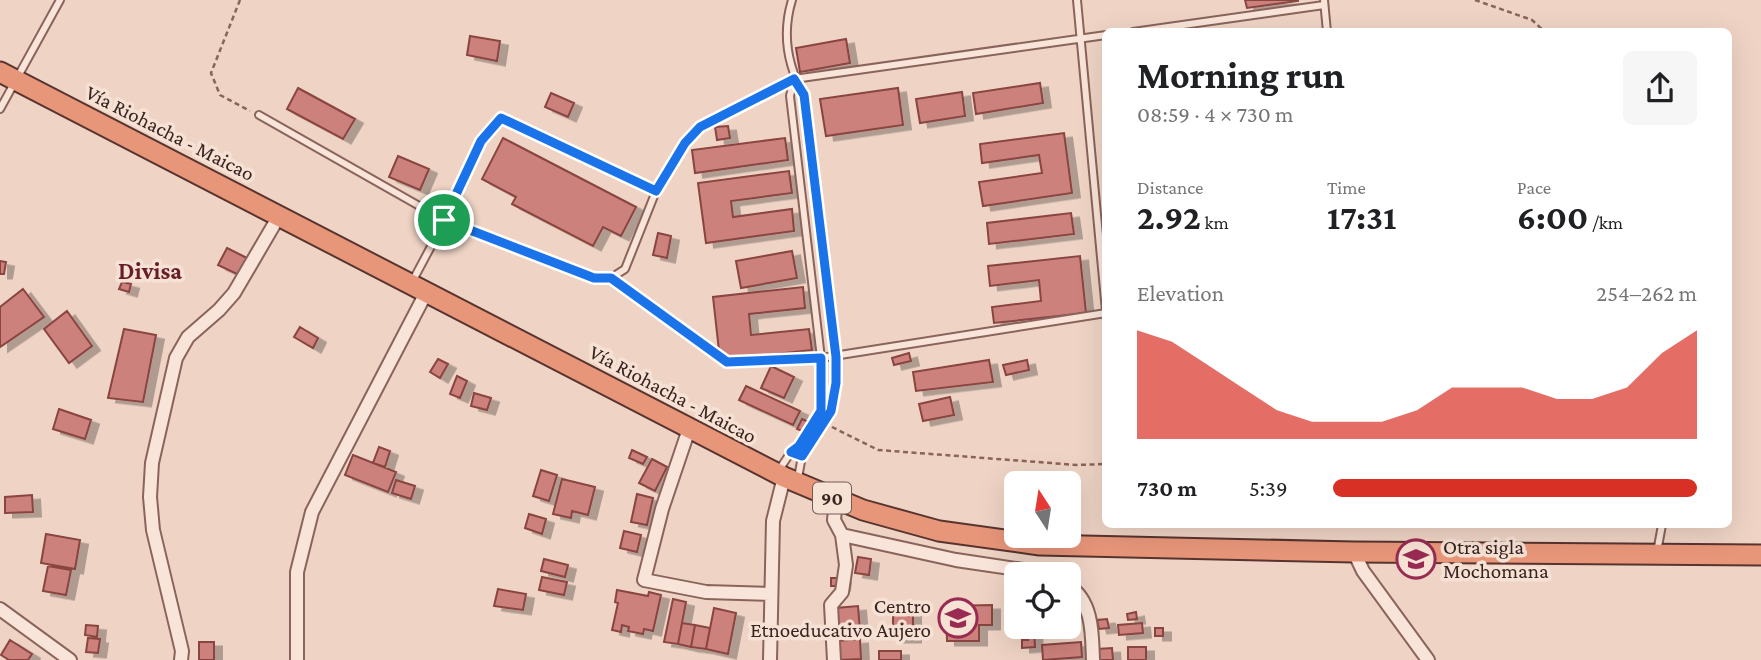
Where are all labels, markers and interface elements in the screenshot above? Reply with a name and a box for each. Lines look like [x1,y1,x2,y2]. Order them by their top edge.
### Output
button: share [1623,51,1697,125]
text: Morning run [1137,54,1345,96]
street label: Vía Riohacha - Maicao [82,80,258,186]
text: 08:59 · 4 × 730 m [1137,101,1294,127]
text: Distance [1137,177,1203,198]
text: Time [1327,177,1366,198]
text: Pace [1517,177,1551,198]
pin [414,190,474,250]
text: 2.92 [1137,198,1201,237]
text: 17:31 [1327,198,1396,237]
text: 6:00 [1517,198,1588,237]
icon: arrive [425,201,463,239]
text: km [1201,212,1229,233]
text: /km [1588,212,1623,233]
district label: Divisa [118,257,182,284]
text: Elevation [1137,280,1224,306]
text: 254–262 m [1596,280,1697,306]
street label: Vía Riohacha - Maicao [585,340,761,448]
north arrow [1004,471,1082,548]
map controls [1004,471,1081,639]
text: 730 m [1137,475,1197,501]
text: 5:39 [1249,475,1288,501]
road number: 90 [813,482,851,513]
place label: Otra sigla Mochomana [1443,535,1549,583]
school or university icon: Otra sigla Mochomana [1395,538,1437,580]
button: locate [1004,562,1081,639]
place label: Centro Etnoeducativo Aujero [750,594,931,642]
school or university icon: Centro Etnoeducativo Aujero [937,597,979,639]

